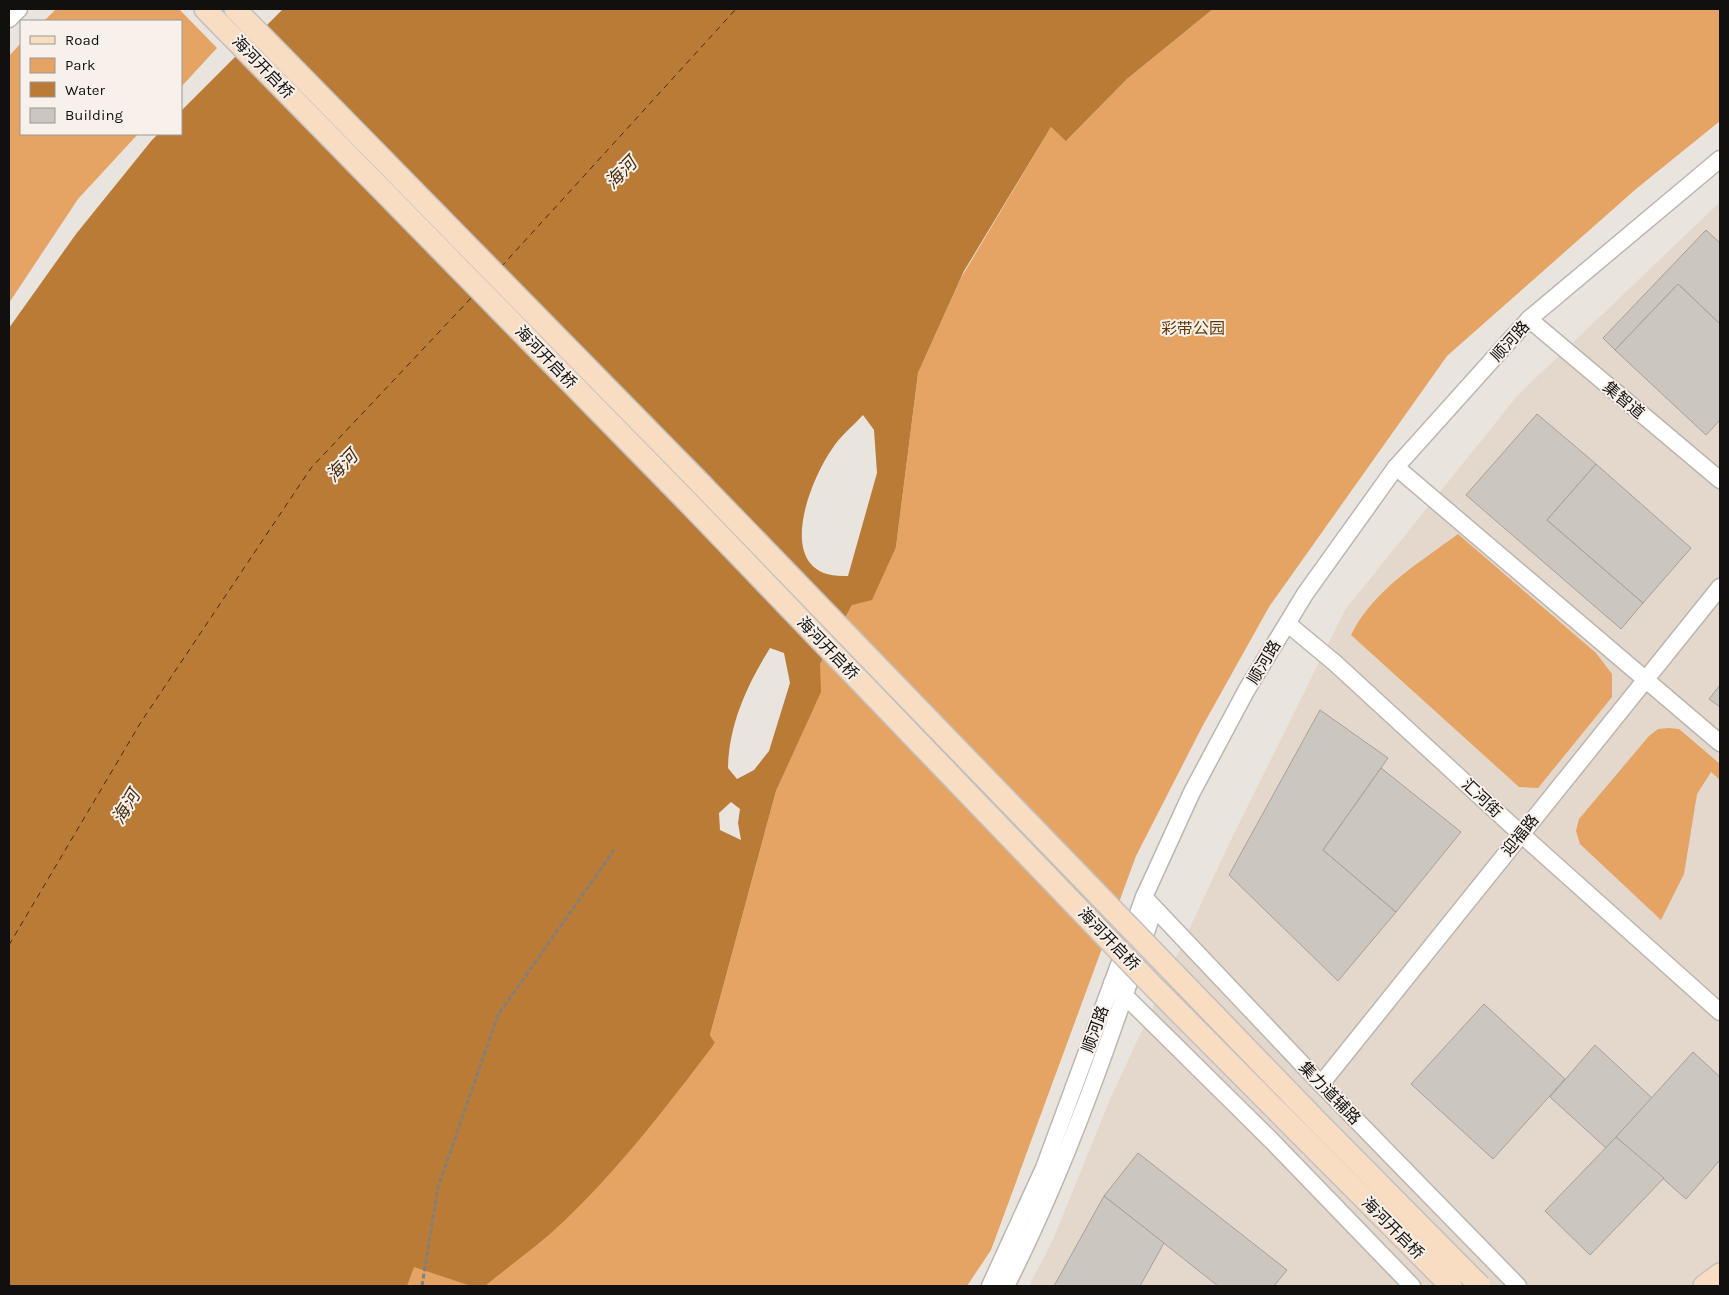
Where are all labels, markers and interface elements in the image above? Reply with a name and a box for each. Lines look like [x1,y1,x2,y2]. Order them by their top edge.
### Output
legend [20,20,182,135]
text: Road [65,31,100,49]
street label: 海河开启桥 [228,32,298,102]
text: Park [65,56,95,74]
text: Water [65,81,106,99]
text: Building [65,106,123,124]
water label: 海河 [601,150,644,194]
street label: 顺河路 [1487,317,1533,365]
park label: 彩带公园 [1161,319,1225,338]
street label: 海河开启桥 [511,322,581,392]
street label: 集智道 [1600,377,1648,423]
water label: 海河 [322,443,365,487]
street label: 海河开启桥 [793,613,863,683]
street label: 顺河路 [1243,637,1285,687]
street label: 汇河街 [1458,775,1506,821]
water label: 海河 [107,783,146,828]
street label: 迎福路 [1498,810,1542,860]
street label: 海河开启桥 [1074,904,1144,974]
street label: 顺河路 [1078,1003,1112,1055]
street label: 集力道辅路 [1295,1058,1365,1128]
street label: 海河开启桥 [1358,1193,1428,1263]

